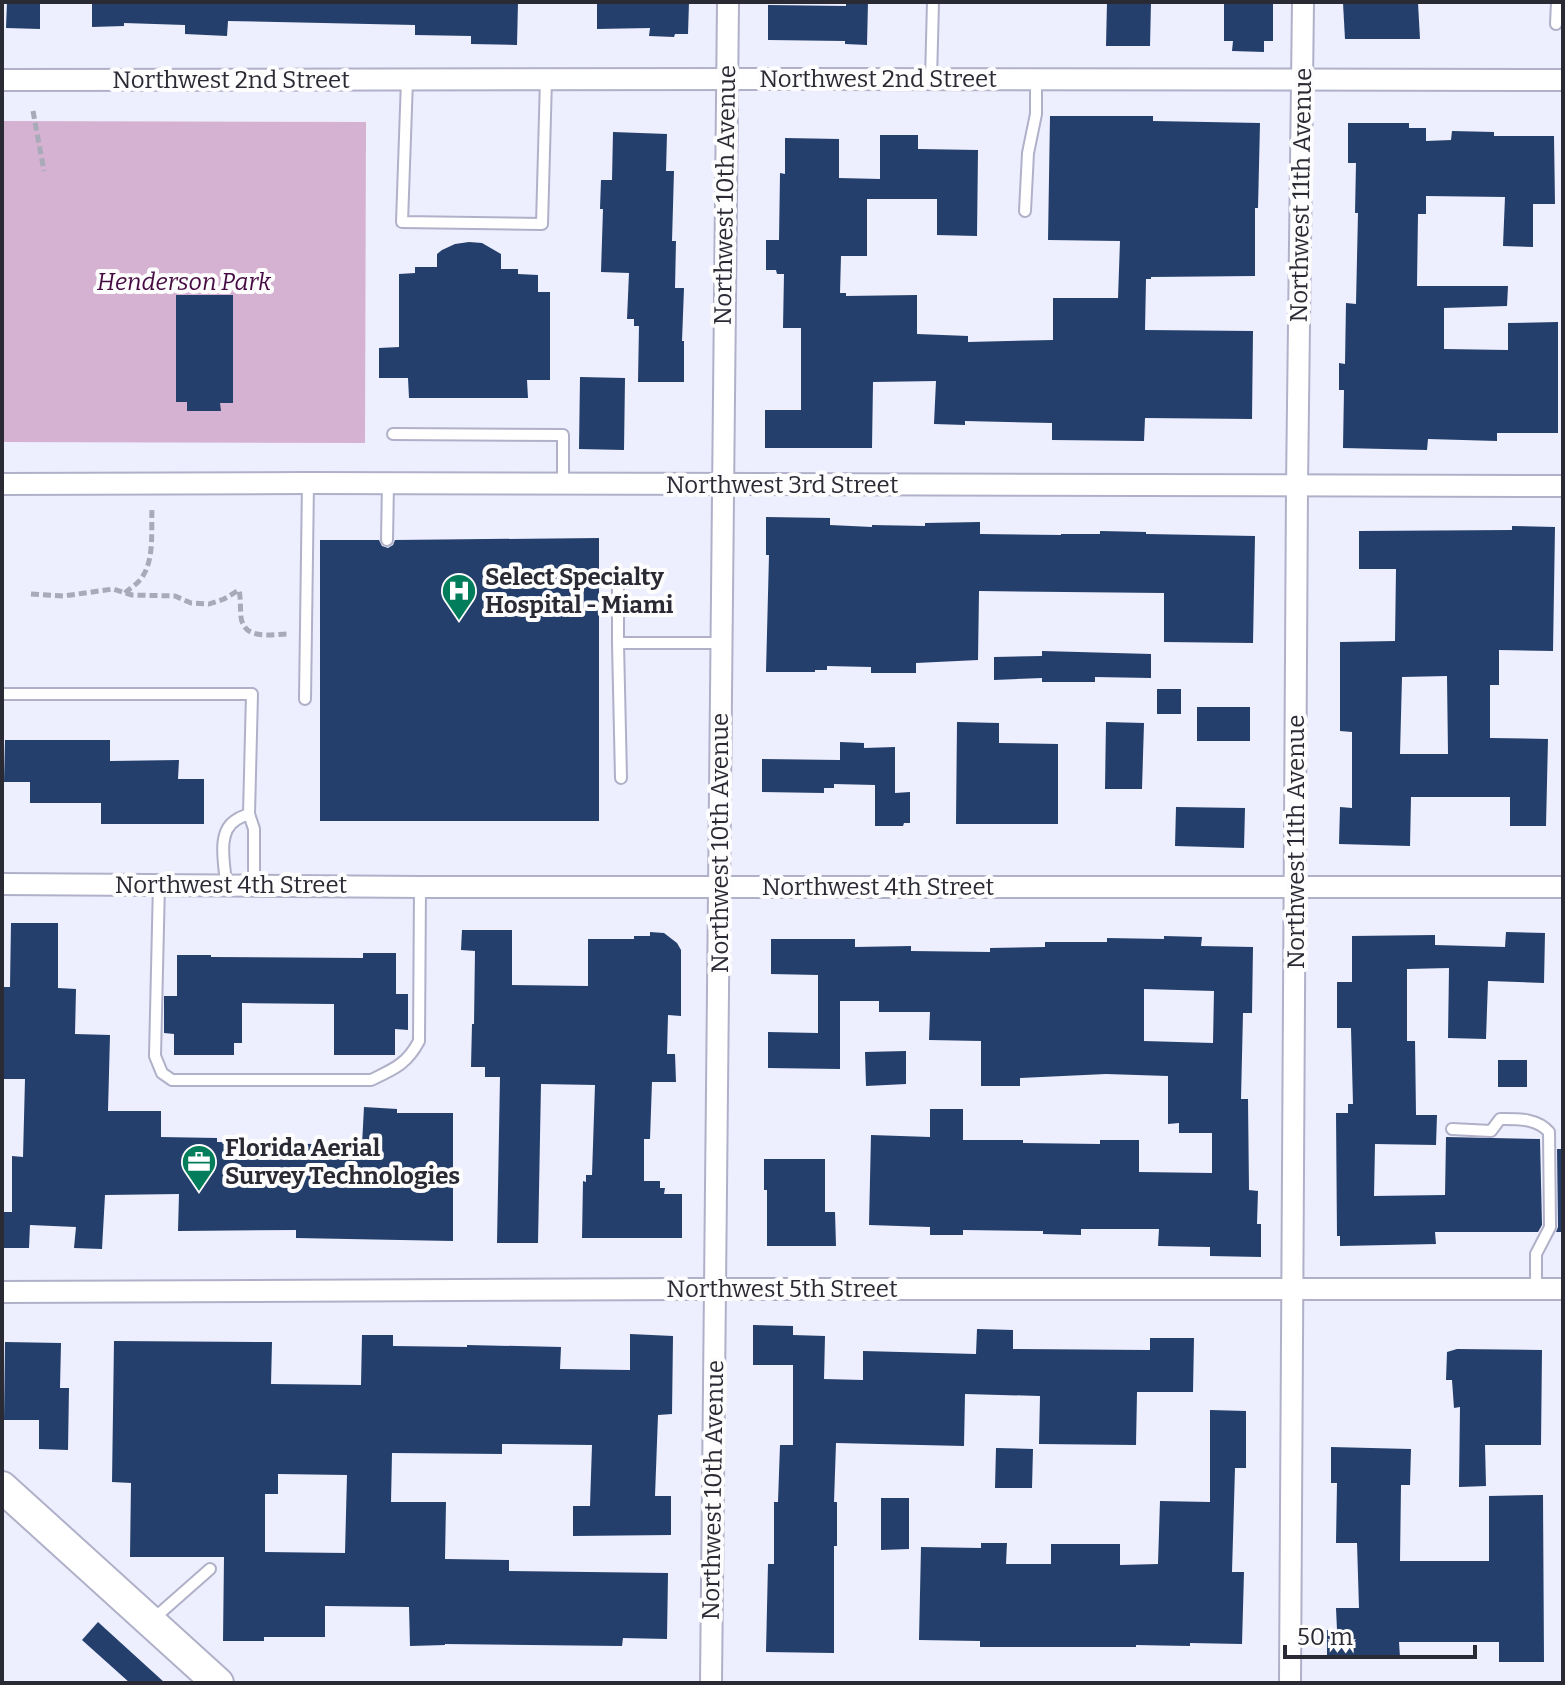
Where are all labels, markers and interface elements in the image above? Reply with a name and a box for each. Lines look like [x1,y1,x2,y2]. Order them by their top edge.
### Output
street label: Northwest 10th Avenue [709,65,741,325]
street label: Northwest 2nd Street [759,65,997,93]
street label: Northwest 2nd Street [112,66,350,94]
street label: Northwest 11th Avenue [1285,67,1317,323]
park label: Henderson Park [97,268,272,296]
street label: Northwest 3rd Street [666,471,899,499]
place label: Select Specialty Hospital - Miami [485,563,674,619]
hospital icon: Select Specialty Hospital - Miami [440,572,478,622]
street label: Northwest 10th Avenue [706,713,734,973]
street label: Northwest 11th Avenue [1282,715,1310,969]
street label: Northwest 4th Street [115,871,348,899]
street label: Northwest 4th Street [762,873,995,901]
place label: Florida Aerial Survey Technologies [225,1134,460,1190]
office icon: Florida Aerial Survey Technologies [180,1143,218,1193]
street label: Northwest 5th Street [666,1275,898,1303]
street label: Northwest 10th Avenue [697,1360,729,1620]
scale bar [1285,1609,1475,1659]
text: 50 m [1297,1623,1353,1651]

